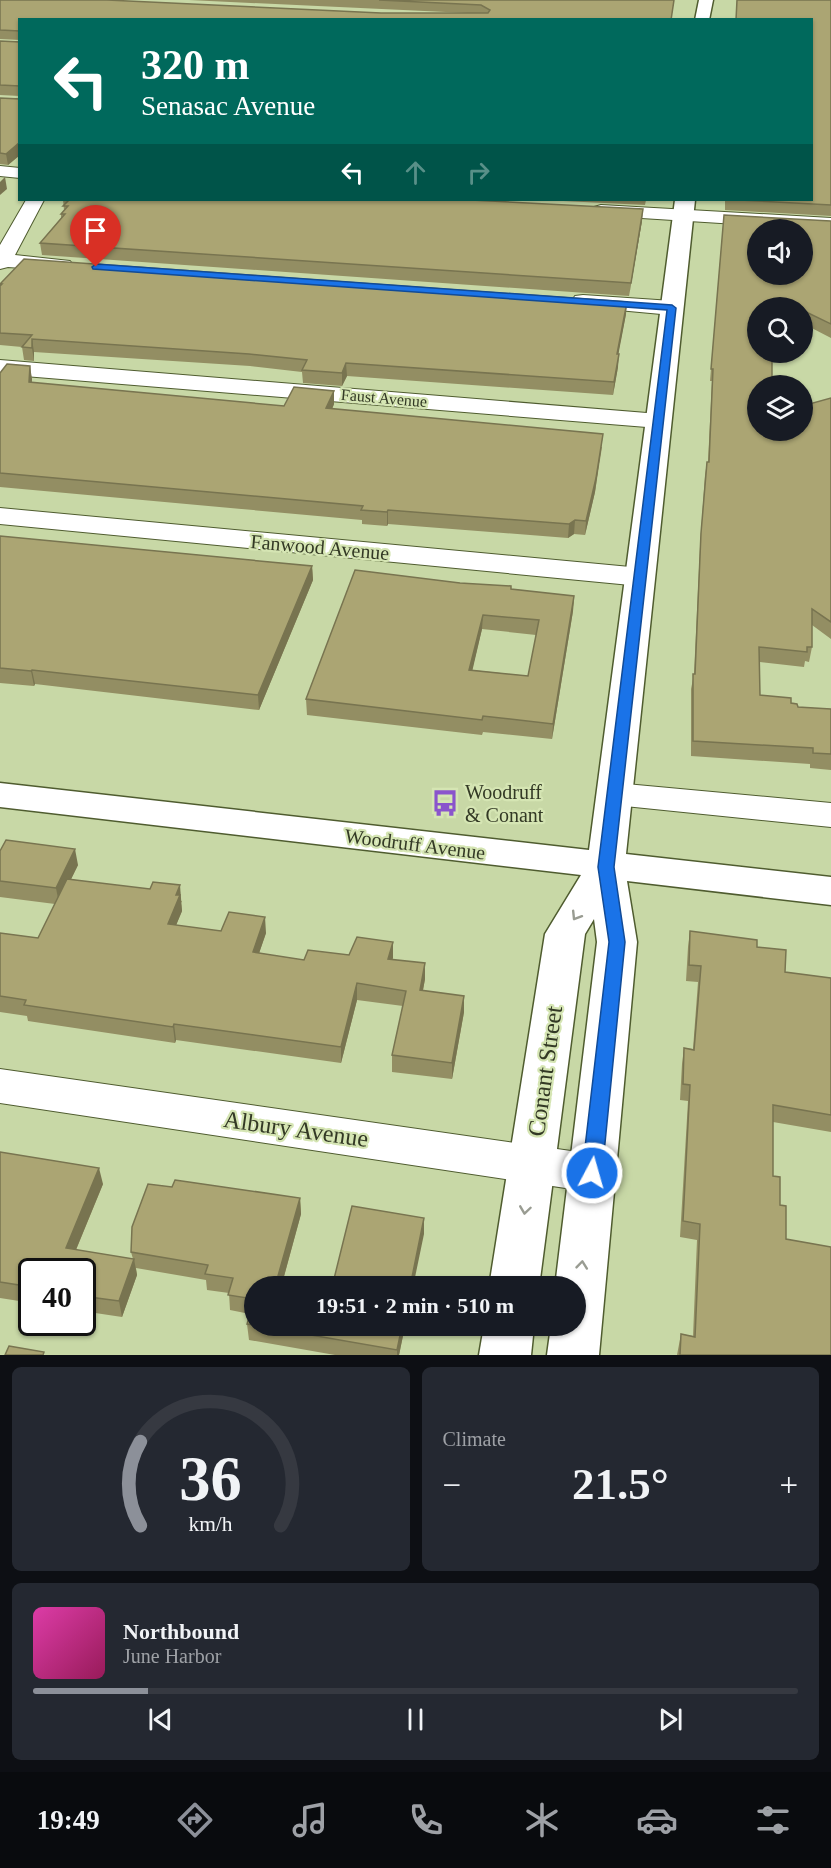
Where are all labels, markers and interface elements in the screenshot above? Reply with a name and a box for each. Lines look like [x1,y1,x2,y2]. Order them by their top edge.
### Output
icon: left [42,42,120,120]
text: 320 m [141,42,250,88]
text: Senasac Avenue [141,91,315,121]
icon: left [336,156,369,189]
icon: ahead [399,156,432,189]
icon: right [462,156,495,189]
pin [70,205,121,267]
icon: arrive [79,214,112,247]
map controls [747,219,813,441]
button: sound [747,219,813,285]
button: search [747,297,813,363]
button: layers [747,375,813,441]
street label: Faust Avenue [340,386,428,410]
street label: Fanwood Avenue [250,530,390,564]
place label: Woodruff & Conant [465,781,544,826]
bus stop icon: Woodruff & Conant [430,788,460,818]
street label: Woodruff Avenue [343,824,487,864]
one-way arrow [571,910,583,920]
street label: Conant Street [523,1004,567,1138]
street label: Albury Avenue [222,1106,370,1152]
position arrow [560,1141,624,1205]
one-way arrow [519,1206,531,1215]
speed limit sign: 40 [18,1258,96,1336]
one-way arrow [575,1261,588,1270]
text: 19:51 · 2 min · 510 m [316,1293,514,1318]
text: Climate [443,1428,506,1450]
text: 36 [180,1444,242,1513]
text: 21.5° [572,1459,669,1509]
text: − [443,1467,461,1503]
text: + [779,1467,798,1503]
text: km/h [189,1512,233,1536]
text: Northbound [123,1619,239,1644]
text: June Harbor [123,1645,221,1667]
icon: previous [144,1703,177,1736]
icon: pause [399,1703,432,1736]
icon: next [654,1703,687,1736]
icon: directions [174,1799,216,1841]
icon: music [289,1799,331,1841]
icon: phone [405,1799,447,1841]
icon: climate [521,1799,563,1841]
icon: car [636,1799,678,1841]
icon: filters [752,1799,794,1841]
text: 19:49 [37,1805,100,1835]

